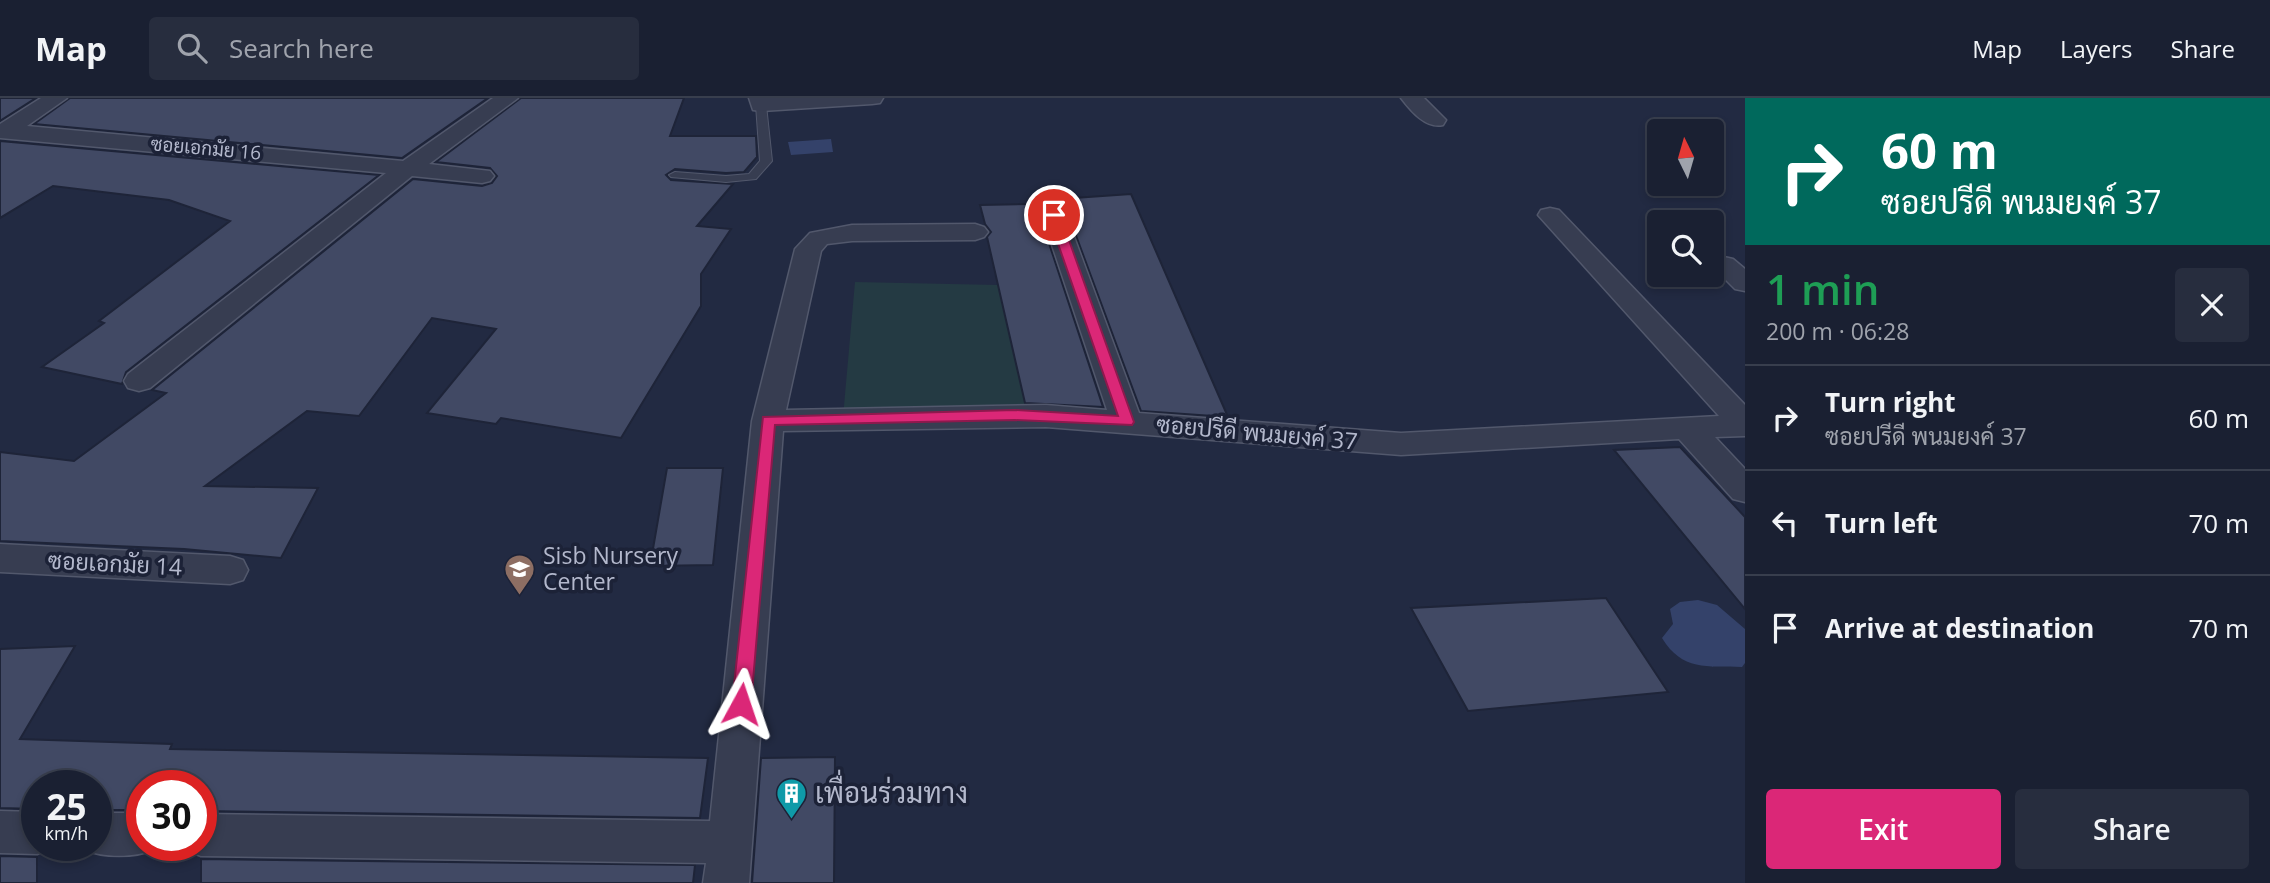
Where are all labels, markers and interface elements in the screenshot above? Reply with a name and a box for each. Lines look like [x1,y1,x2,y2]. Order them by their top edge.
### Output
search box [149,17,639,80]
text: Map [35,26,107,71]
icon: search [173,29,211,67]
text: Search here [229,30,374,66]
text: Map [1972,32,2022,65]
text: Layers [2060,32,2133,65]
text: Share [2171,32,2235,65]
text: 60 m [1881,117,1998,183]
north arrow [1647,119,1724,196]
map controls [1647,119,1724,287]
icon: right [1766,126,1857,217]
street label: ซอยเอกมัย 16 [150,130,262,166]
text: ซอยปรีดี พนมยงค์ 37 [1881,180,2162,223]
pin [1024,185,1084,245]
icon: arrive [1035,196,1073,234]
button: search [1647,210,1724,287]
text: 1 min [1766,260,1879,317]
button: close [2175,268,2249,342]
text: 200 m · 06:28 [1766,315,1909,347]
text: Turn right [1825,384,1956,420]
icon: right [1766,399,1804,437]
text: 60 m [2188,400,2249,436]
street label: ซอยปรีดี พนมยงค์ 37 [1155,407,1359,457]
text: ซอยปรีดี พนมยงค์ 37 [1825,420,2027,452]
icon: left [1766,504,1804,542]
text: Turn left [1825,505,1937,541]
text: 70 m [2188,505,2249,541]
place label: Sisb Nursery Center [543,539,679,597]
street label: ซอยเอกมัย 14 [47,544,183,582]
school or university icon: Sisb Nursery Center [503,552,537,596]
icon: arrive [1766,609,1804,647]
text: Arrive at destination [1825,610,2094,646]
text: 70 m [2188,610,2249,646]
position arrow [704,667,778,741]
place label: เพื่อนร่วมทาง [815,769,968,811]
speed limit sign: 30 [126,770,217,861]
building icon: เพื่อนร่วมทาง [775,776,809,820]
text: 25 [46,783,87,830]
button: Exit [1766,789,2001,869]
button: Share [2015,789,2249,869]
text: km/h [45,821,88,845]

